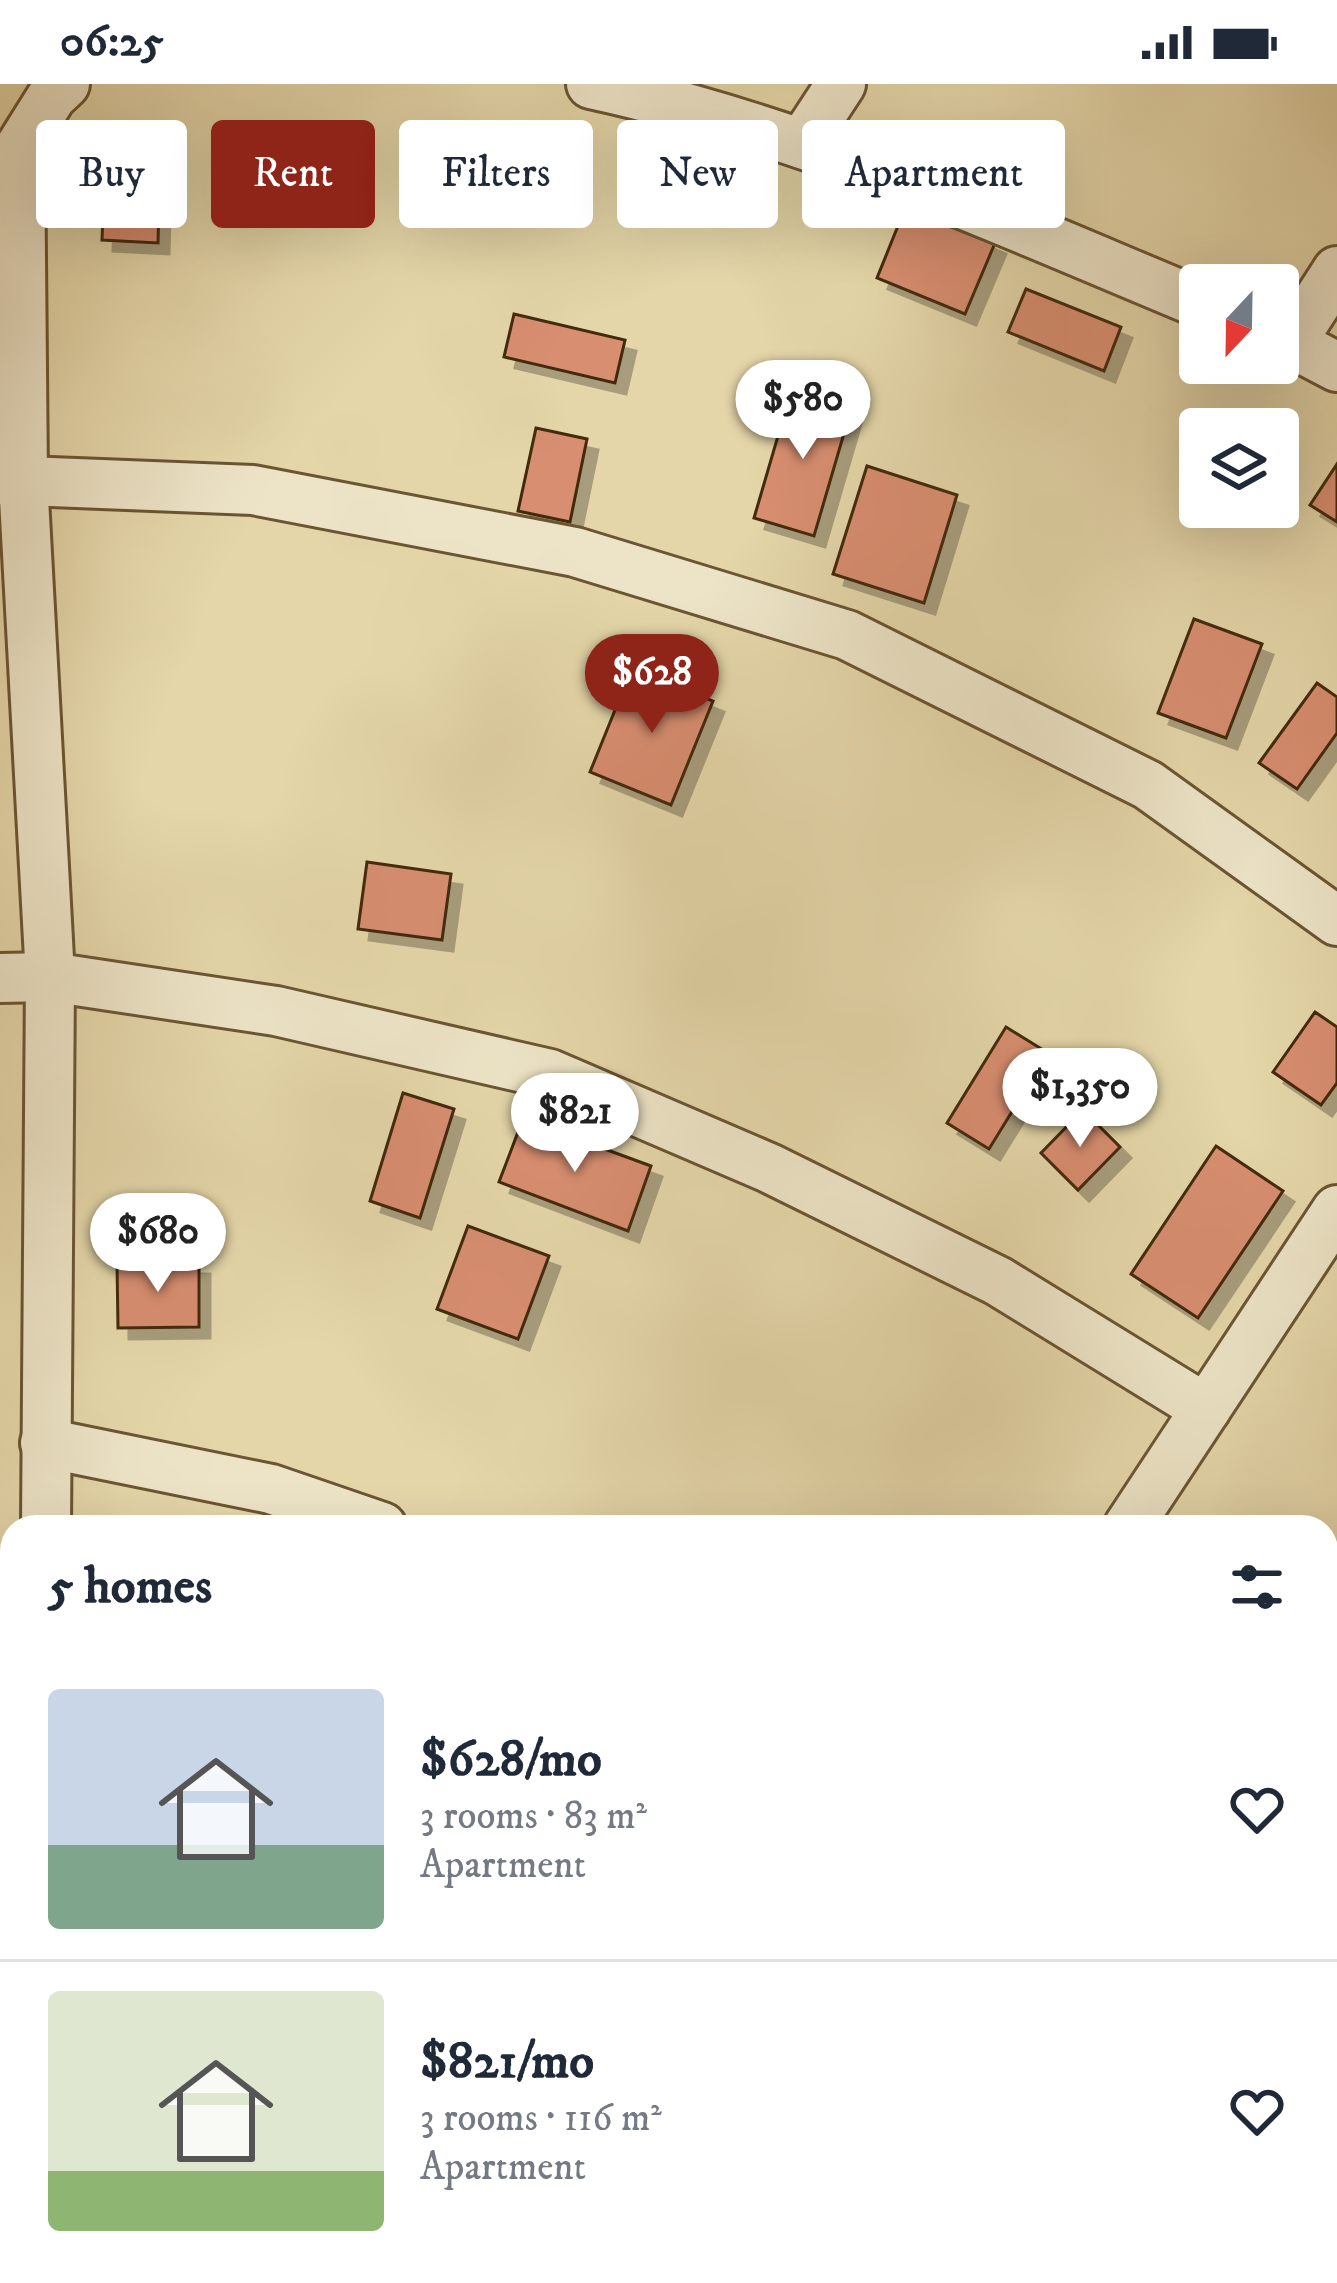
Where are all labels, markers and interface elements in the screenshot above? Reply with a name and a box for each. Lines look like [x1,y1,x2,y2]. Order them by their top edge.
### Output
text: 06:25 [60,14,164,70]
chip: Buy [36,120,187,228]
chip: Rent [211,120,375,228]
chip: Filters [399,120,593,228]
chip: New [617,120,778,228]
chip: Apartment [802,120,1065,228]
north arrow [1179,264,1299,384]
map controls [1179,264,1299,528]
pin: $580 [732,360,874,462]
text: $580 [762,374,844,423]
button: layers [1179,408,1299,528]
pin: $628 [581,634,723,736]
text: $628 [612,648,692,697]
pin: $1,350 [982,1048,1178,1150]
text: $1,350 [1029,1062,1131,1111]
pin: $821 [504,1073,646,1175]
text: $821 [538,1087,612,1136]
pin: $680 [87,1193,229,1295]
text: $680 [117,1207,199,1256]
icon: filters [1224,1554,1290,1620]
text: 5 homes [48,1555,212,1619]
text: $628/mo [420,1728,602,1792]
icon: home [144,1737,288,1881]
icon: heart [1224,1776,1290,1842]
text: 3 rooms · 83 m² [420,1792,647,1841]
text: Apartment [420,1841,586,1890]
text: $821/mo [420,2030,594,2094]
icon: home [144,2039,288,2183]
icon: heart [1224,2078,1290,2144]
text: 3 rooms · 116 m² [420,2094,662,2143]
text: Apartment [420,2143,586,2192]

